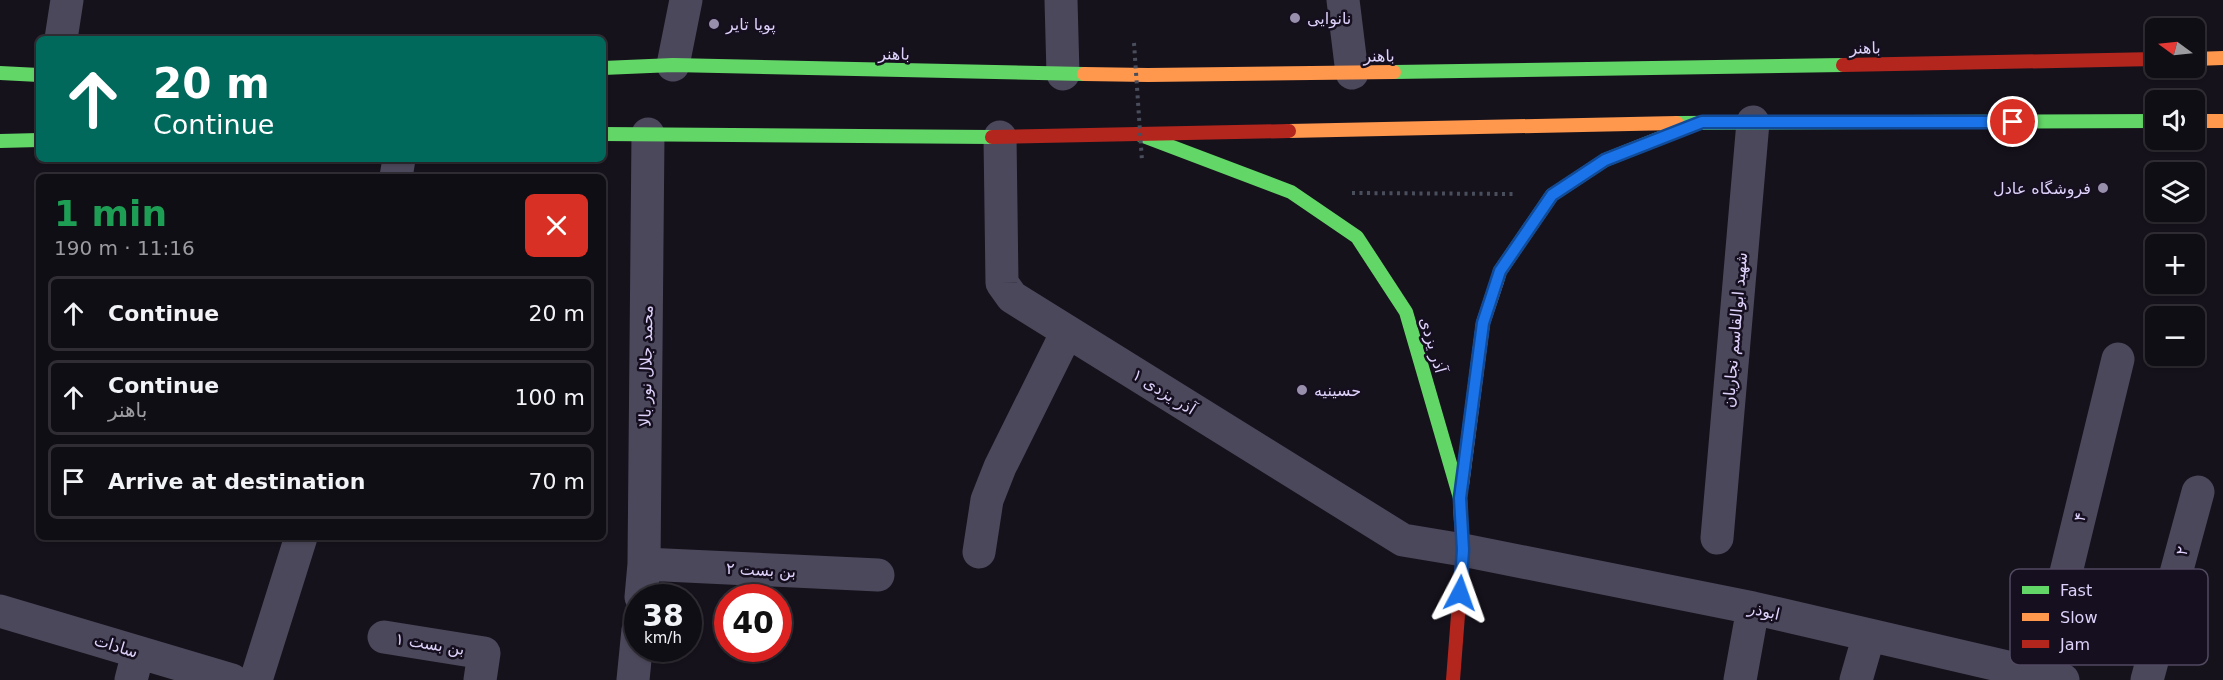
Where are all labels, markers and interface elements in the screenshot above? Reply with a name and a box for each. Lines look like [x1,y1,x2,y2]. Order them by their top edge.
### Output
place label: نانوایی [1307,9,1351,29]
marker: نانوایی [1288,11,1302,25]
place label: پویا تایر [725,15,776,35]
marker: پویا تایر [707,17,721,31]
north arrow [2145,18,2205,78]
map controls [2145,18,2205,366]
street label: باهنر [1848,38,1881,59]
street label: باهنر [877,44,910,65]
street label: باهنر [1362,46,1395,67]
text: 20 m [153,59,270,108]
icon: ahead [54,60,132,138]
button: sound [2145,90,2205,150]
pin [1987,96,2038,147]
icon: arrive [1996,105,2029,138]
text: Continue [153,109,274,140]
button: layers [2145,162,2205,222]
place label: فروشگاه عادل [1993,179,2091,199]
marker: فروشگاه عادل [2096,181,2110,195]
text: 1 min [54,193,167,234]
button: close [525,194,588,257]
button: + [2145,234,2205,294]
text: 190 m · 11:16 [54,236,195,260]
street label: شهید ابوالقاسم نجاریان [1719,251,1752,409]
icon: ahead [57,297,90,330]
text: Continue [108,301,219,326]
text: 20 m [529,301,585,326]
street label: محمد جلال نور بالا [635,305,658,427]
button: − [2145,306,2205,366]
street label: آذر یزدی [1415,315,1450,377]
street label: آذر یزدی ۱ [1128,365,1200,421]
text: Continue [108,373,219,398]
icon: ahead [57,381,90,414]
place label: حسینیه [1314,381,1361,400]
marker: حسینیه [1295,383,1309,397]
text: 100 m [515,385,585,410]
text: باهنر [108,398,147,422]
icon: arrive [57,465,90,498]
text: Arrive at destination [108,469,365,494]
text: 70 m [529,469,585,494]
street label: ۴ [2070,511,2090,523]
street label: ۲ [2172,544,2192,558]
street label: بن بست ۲ [726,559,796,582]
position arrow [1428,561,1492,625]
legend [2010,569,2208,665]
text: Fast [2060,581,2092,600]
speed limit sign: 40 [714,584,792,662]
text: 38 [642,598,684,633]
street label: ابوذر [1745,598,1782,625]
text: Slow [2060,608,2097,627]
street label: بن بست ۱ [394,629,466,660]
text: km/h [644,629,682,647]
street label: سادات [92,630,140,662]
text: Jam [2059,635,2090,654]

